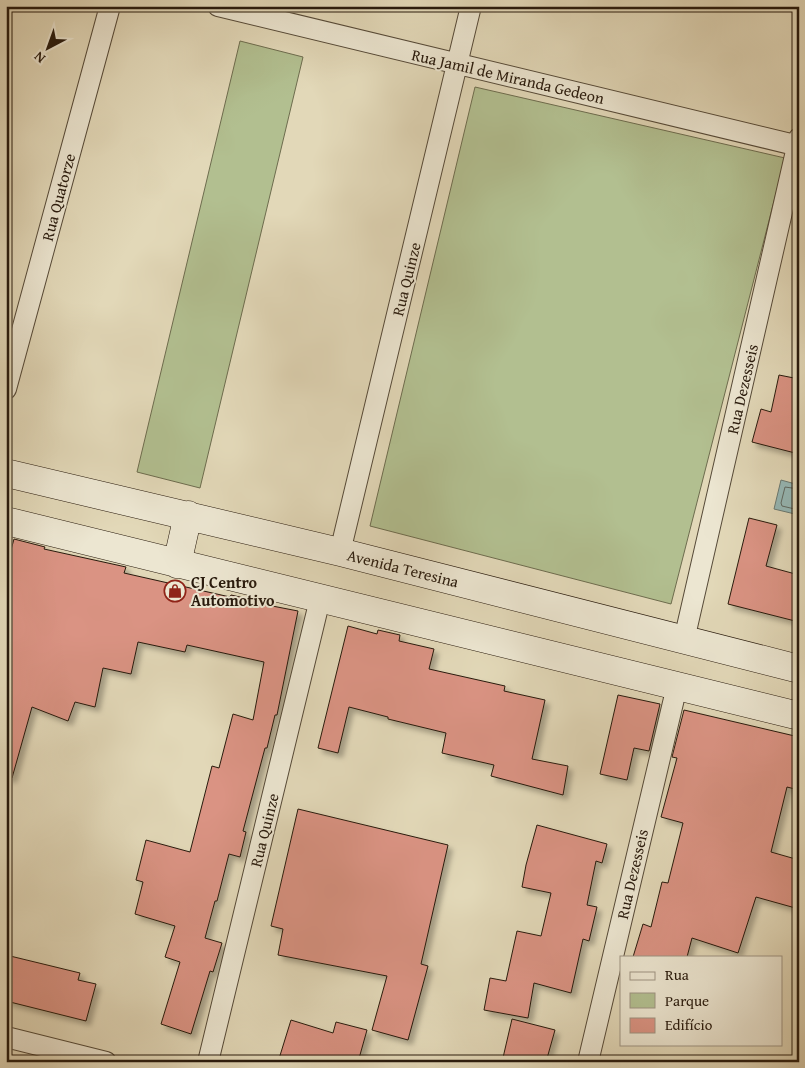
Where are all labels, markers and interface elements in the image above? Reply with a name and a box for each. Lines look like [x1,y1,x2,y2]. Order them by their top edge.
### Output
north arrow [22,22,72,72]
street label: Rua Jamil de Miranda Gedeon [409,42,607,110]
text: N [29,47,50,68]
street label: Rua Quatorze [35,151,81,243]
street label: Rua Quinze [385,240,427,318]
street label: Rua Dezesseis [720,342,764,436]
street label: Avenida Teresina [345,543,462,594]
place label: CJ Centro Automotivo [191,570,275,612]
shop icon: CJ Centro Automotivo [163,579,187,603]
street label: Rua Quinze [243,791,285,869]
street label: Rua Dezesseis [610,827,654,921]
legend [620,956,782,1046]
text: Rua [665,964,689,985]
text: Parque [665,990,709,1011]
text: Edifício [665,1014,713,1035]

